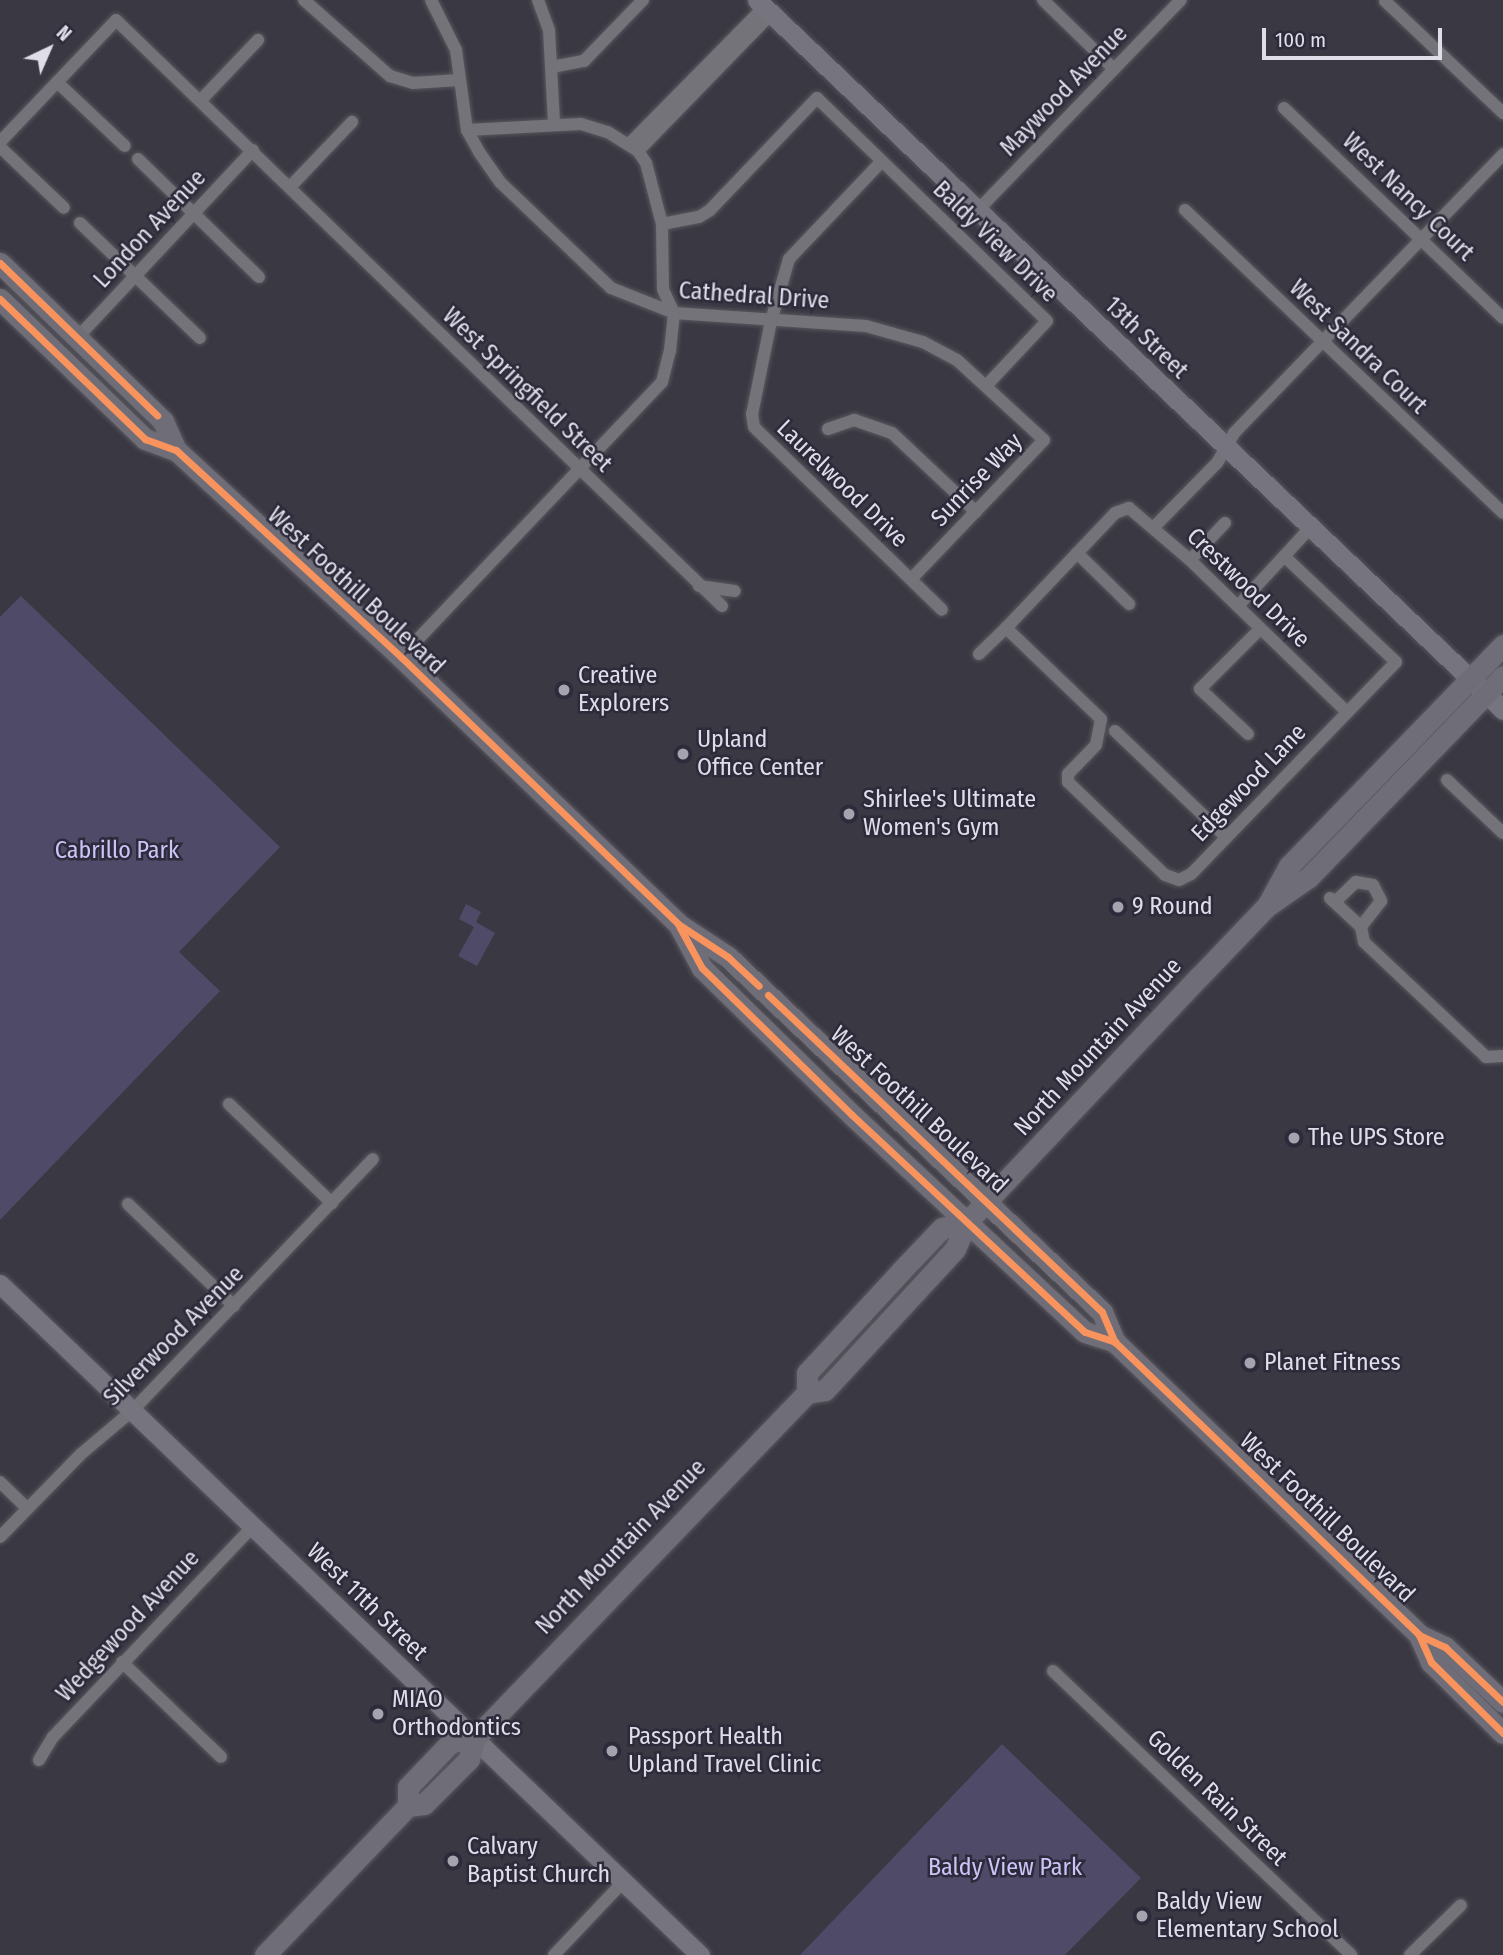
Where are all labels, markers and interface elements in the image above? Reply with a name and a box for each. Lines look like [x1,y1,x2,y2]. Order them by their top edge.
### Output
north arrow [14,14,84,84]
scale bar [1265,14,1445,58]
street label: Maywood Avenue [994,20,1134,162]
text: N [52,21,76,46]
text: 100 m [1275,27,1326,53]
street label: West Nancy Court [1336,127,1480,267]
street label: London Avenue [88,164,212,294]
street label: Baldy View Drive [927,175,1063,309]
street label: West Sandra Court [1283,274,1433,420]
street label: Cathedral Drive [678,276,830,316]
street label: 13th Street [1098,291,1194,385]
street label: West Springfield Street [436,302,618,478]
street label: Laurelwood Drive [771,414,913,554]
street label: Sunrise Way [925,427,1029,533]
street label: West Foothill Boulevard [261,501,451,681]
street label: Crestwood Drive [1181,522,1315,654]
place label: Creative Explorers [578,662,669,718]
marker: Creative Explorers [556,682,572,698]
street label: Edgewood Lane [1186,718,1312,848]
place label: Upland Office Center [697,726,823,782]
marker: Upland Office Center [675,746,691,762]
place label: Shirlee's Ultimate Women's Gym [863,786,1036,842]
marker: Shirlee's Ultimate Women's Gym [841,806,857,822]
park label: Cabrillo Park [55,837,179,865]
place label: 9 Round [1132,893,1213,921]
marker: 9 Round [1110,899,1126,915]
street label: North Mountain Avenue [1008,952,1188,1142]
street label: West Foothill Boulevard [824,1020,1014,1200]
place label: The UPS Store [1308,1124,1445,1152]
marker: The UPS Store [1286,1130,1302,1146]
street label: Silverwood Avenue [98,1260,250,1412]
place label: Planet Fitness [1264,1349,1401,1377]
marker: Planet Fitness [1242,1355,1258,1371]
street label: West Foothill Boulevard [1234,1427,1420,1609]
street label: North Mountain Avenue [530,1453,712,1641]
street label: West 11th Street [301,1537,433,1667]
street label: Wedgewood Avenue [50,1544,206,1708]
place label: MIAO Orthodontics [392,1686,521,1742]
marker: MIAO Orthodontics [370,1706,386,1722]
place label: Passport Health Upland Travel Clinic [628,1723,821,1779]
street label: Golden Rain Street [1141,1724,1293,1872]
marker: Passport Health Upland Travel Clinic [602,1741,622,1761]
place label: Calvary Baptist Church [467,1833,610,1889]
marker: Calvary Baptist Church [445,1853,461,1869]
park label: Baldy View Park [928,1854,1082,1882]
place label: Baldy View Elementary School [1156,1888,1339,1944]
marker: Baldy View Elementary School [1134,1908,1150,1924]

